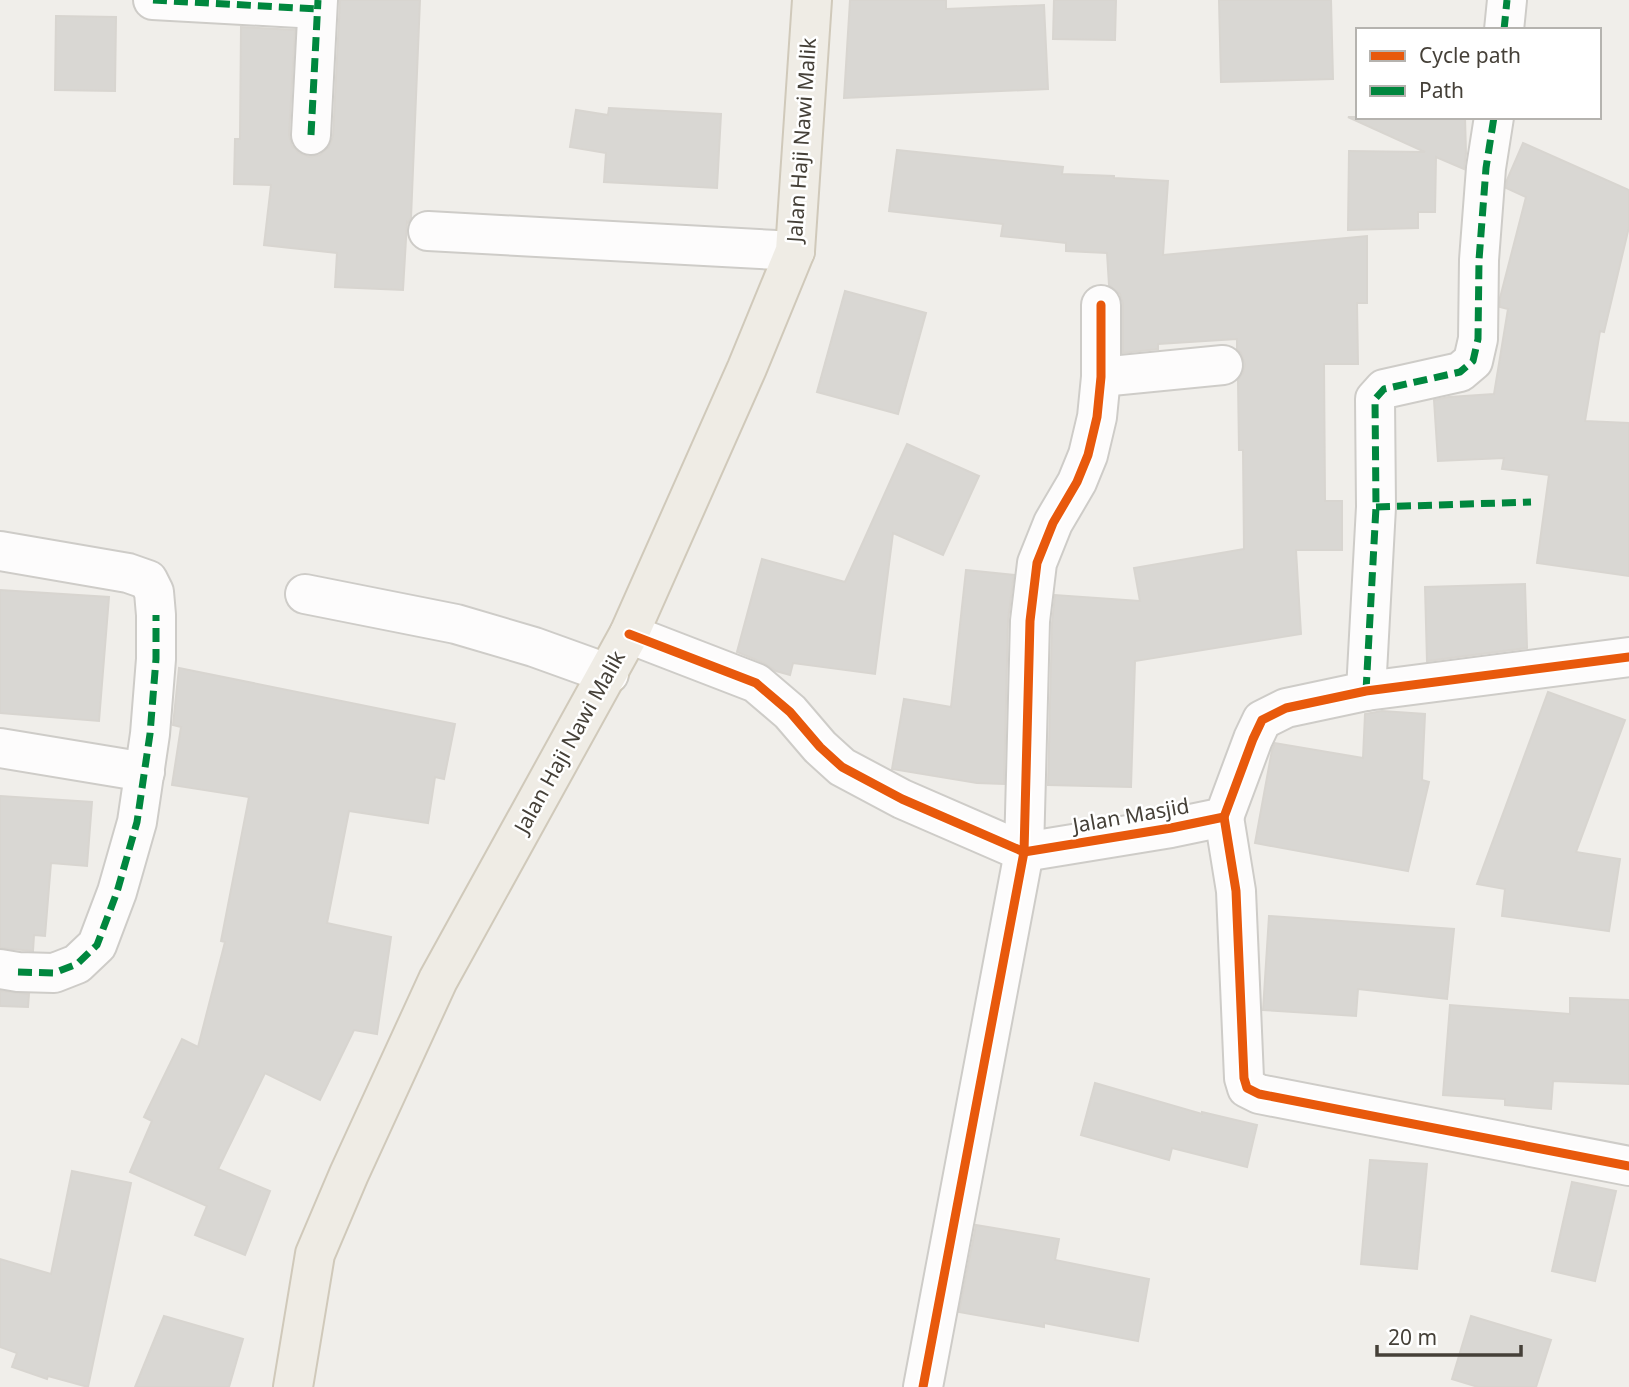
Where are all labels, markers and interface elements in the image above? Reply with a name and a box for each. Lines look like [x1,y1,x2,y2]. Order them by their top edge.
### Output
legend [1356,28,1601,119]
street label: Jalan Haji Nawi Malik [780,36,822,245]
text: Cycle path [1419,41,1521,69]
text: Path [1419,76,1464,104]
street label: Jalan Haji Nawi Malik [506,644,631,840]
street label: Jalan Masjid [1068,791,1191,839]
scale bar [1377,1314,1520,1358]
text: 20 m [1388,1323,1437,1351]

